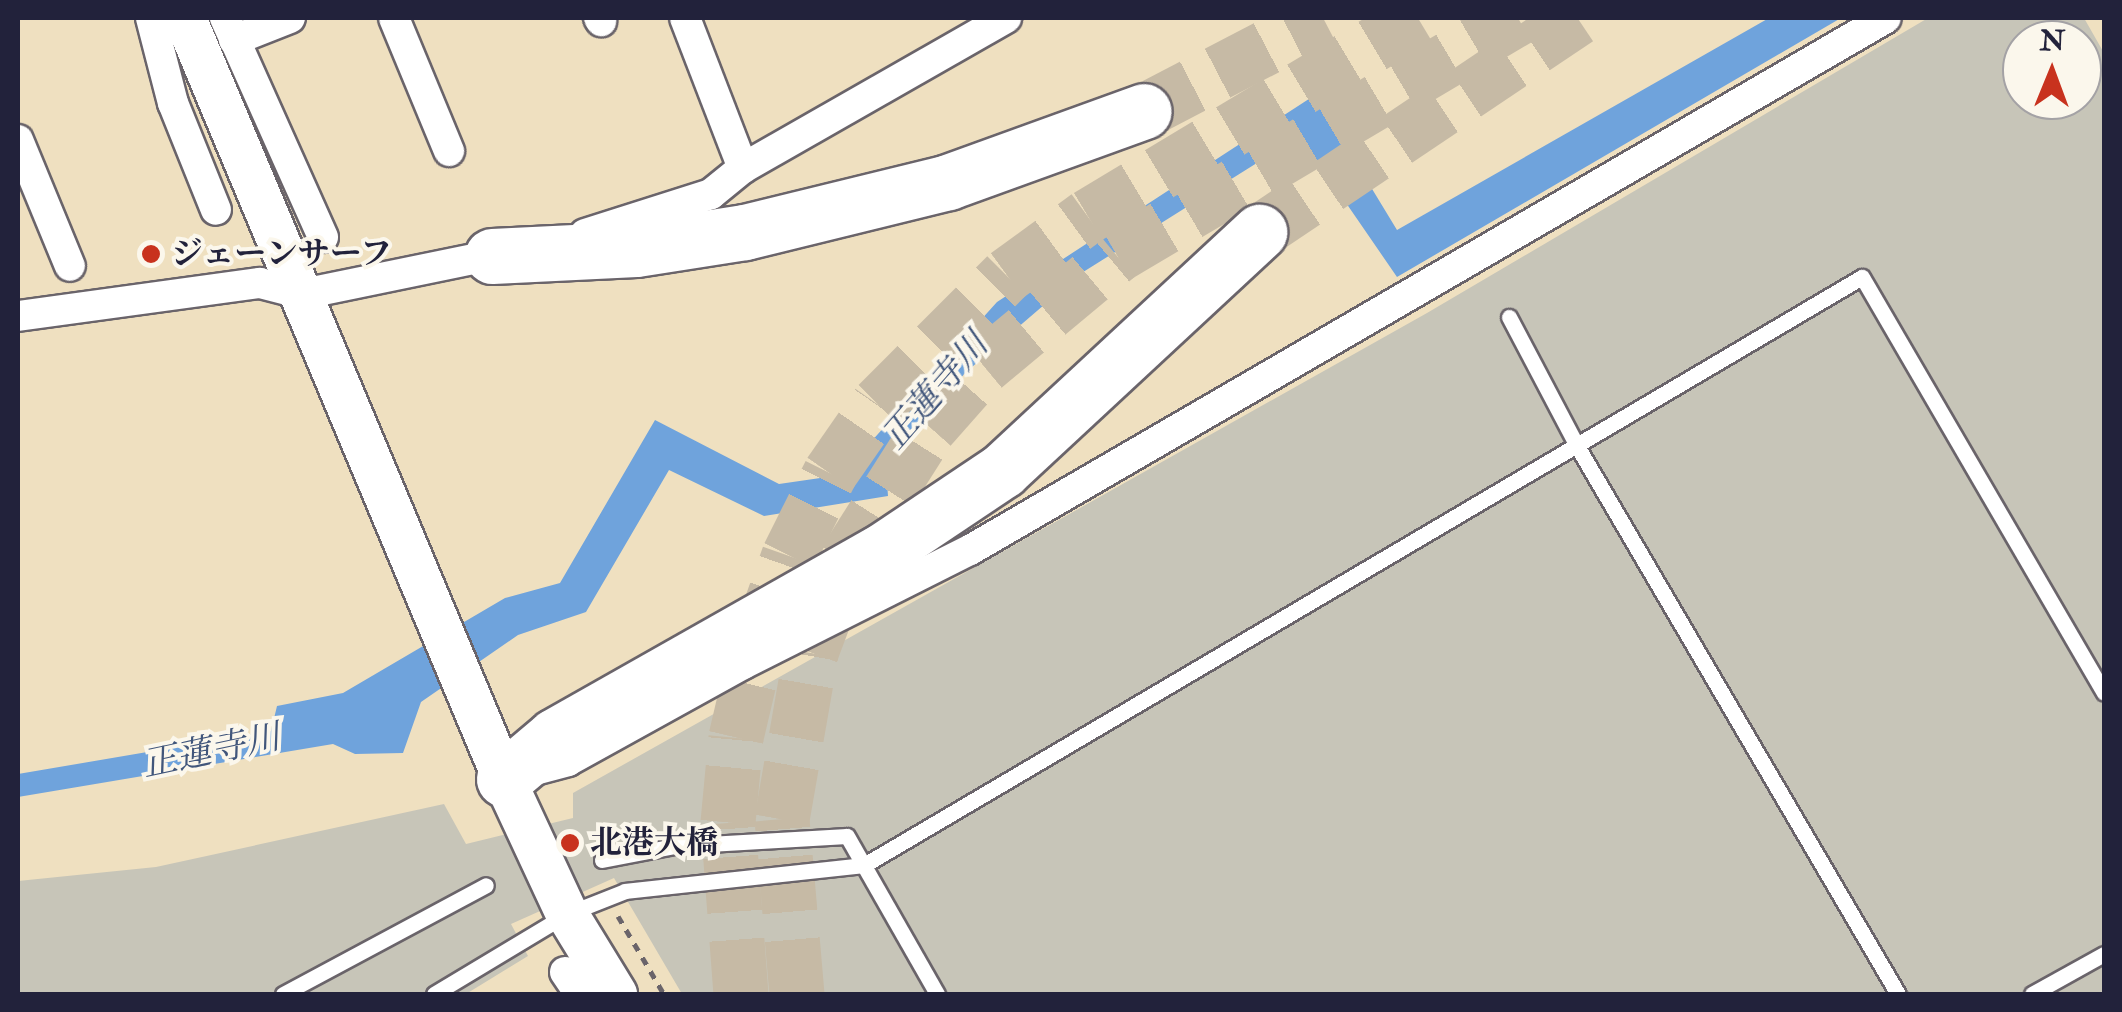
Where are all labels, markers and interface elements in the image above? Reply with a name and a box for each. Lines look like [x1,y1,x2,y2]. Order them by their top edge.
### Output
north arrow [2002,20,2102,120]
text: N [2040,24,2065,59]
place label: ジェーンサーフ [171,235,395,273]
marker: ジェーンサーフ [140,243,162,265]
water label: 正蓮寺川 [873,324,997,458]
water label: 正蓮寺川 [138,716,284,786]
place label: 北港大橋 [590,824,718,862]
marker: 北港大橋 [559,832,581,854]

